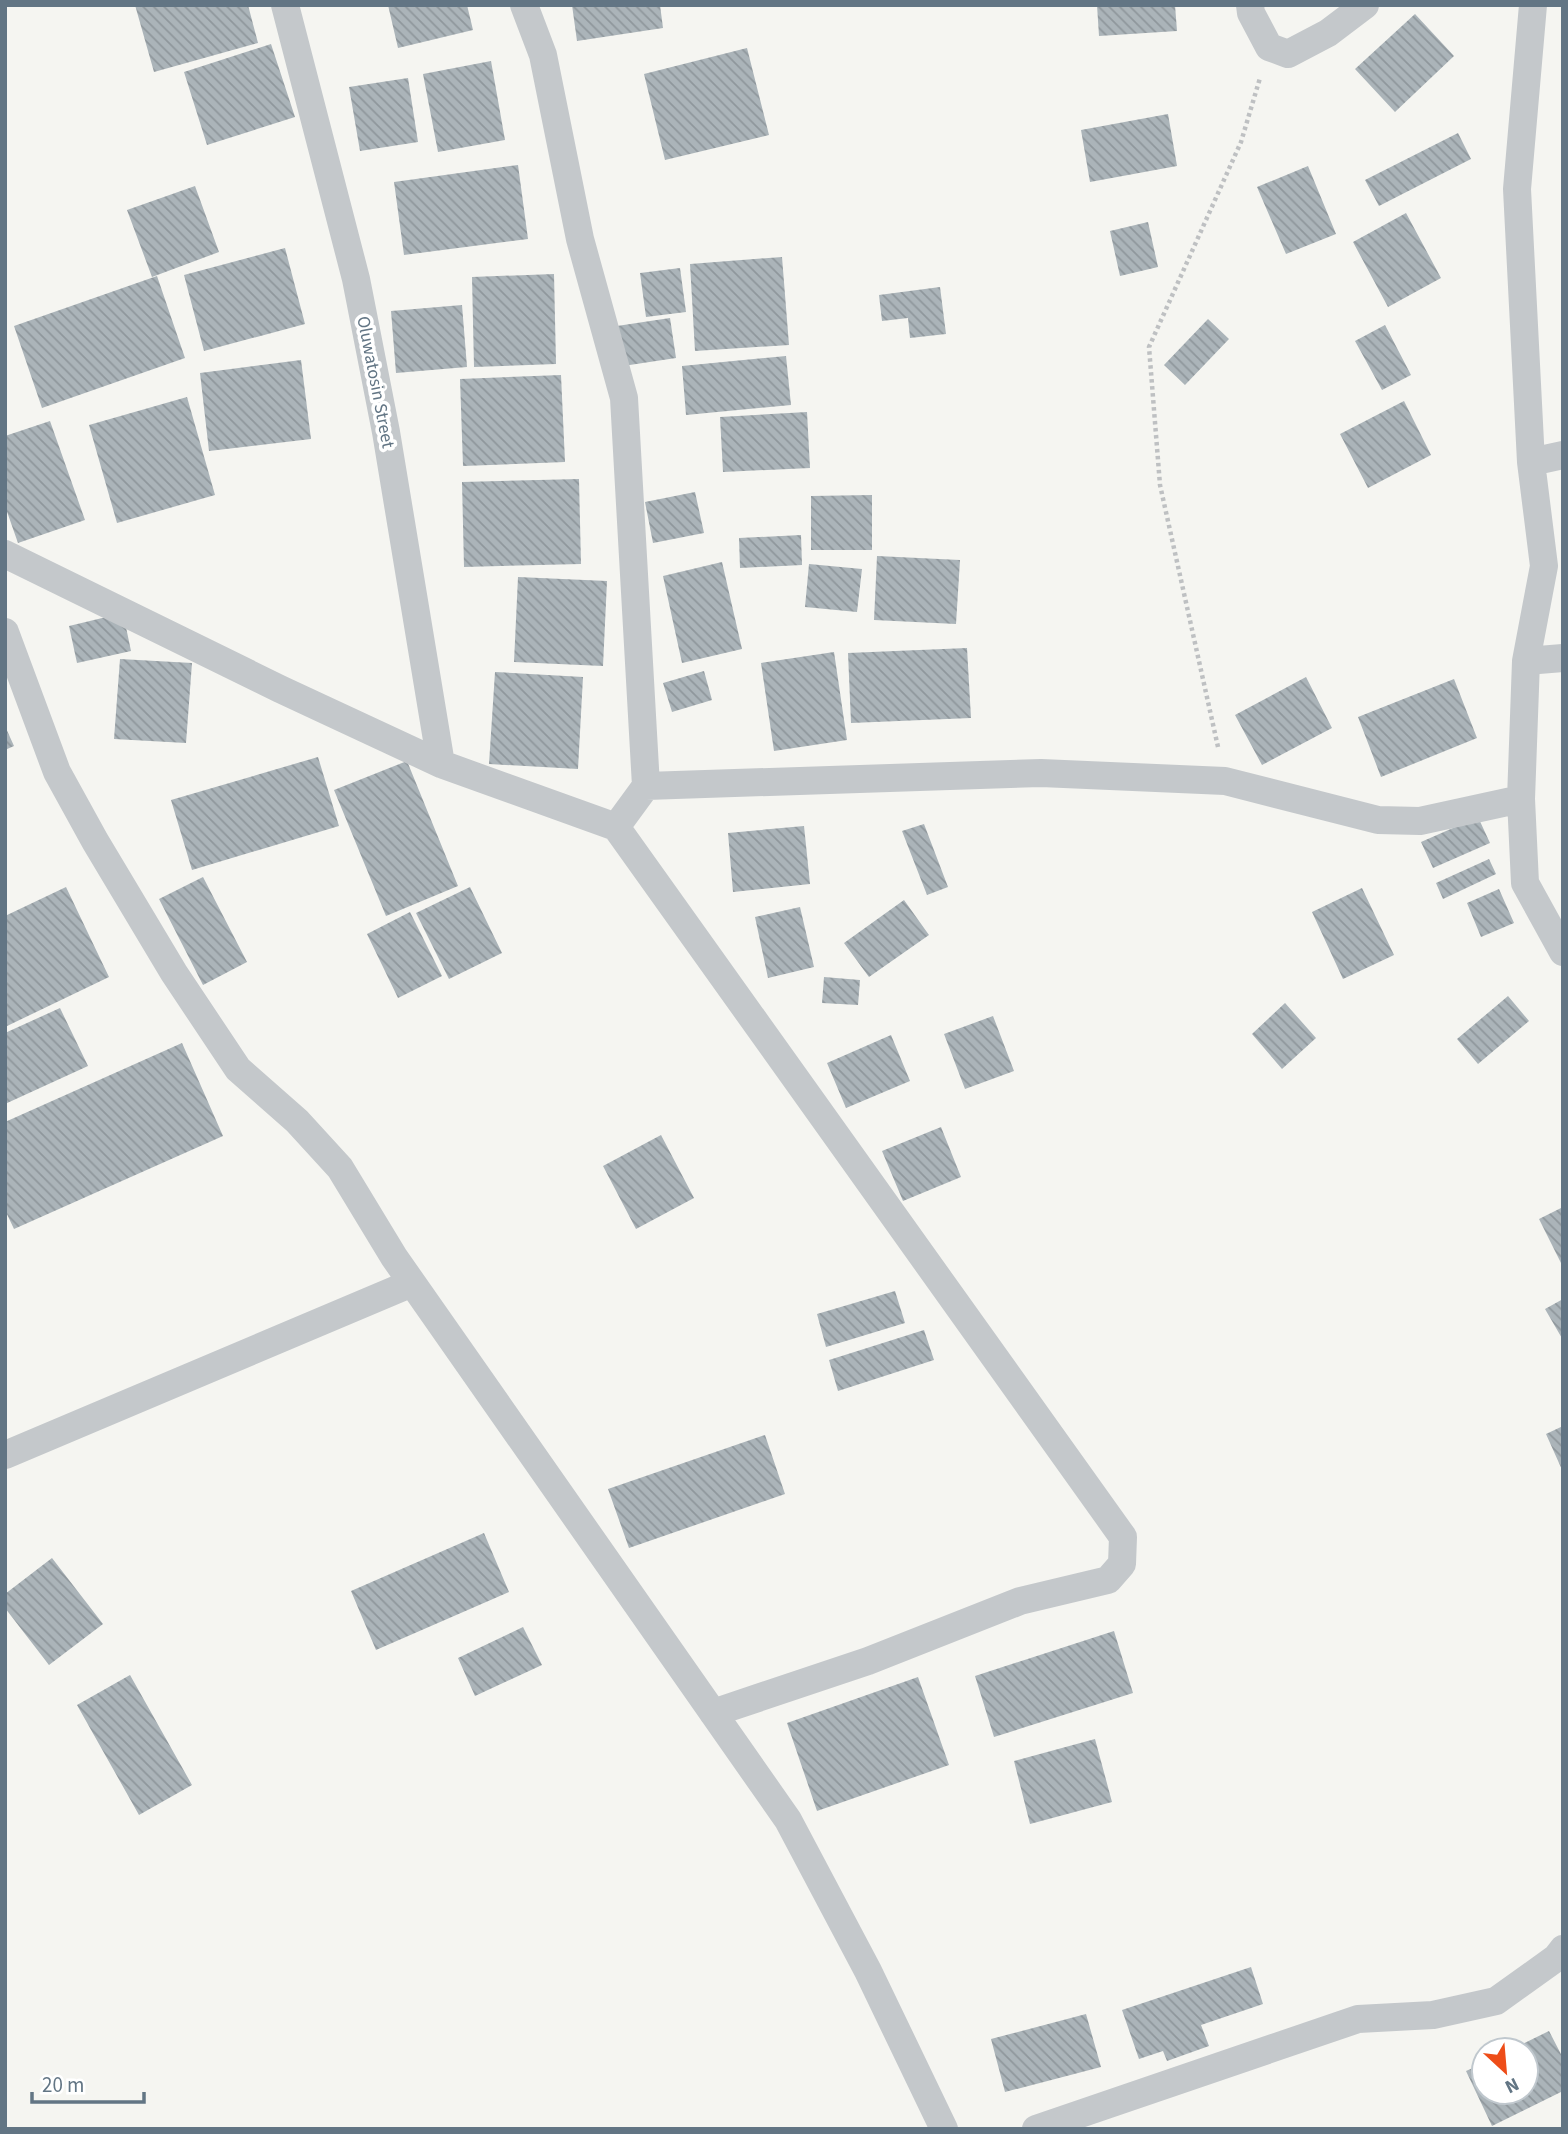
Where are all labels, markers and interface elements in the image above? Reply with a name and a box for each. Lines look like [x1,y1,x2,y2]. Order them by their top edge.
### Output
street label: Oluwatosin Street [350,314,401,450]
north arrow [1470,2036,1540,2106]
scale bar [32,2060,144,2104]
text: 20 m [42,2070,84,2100]
text: N [1500,2070,1523,2100]

